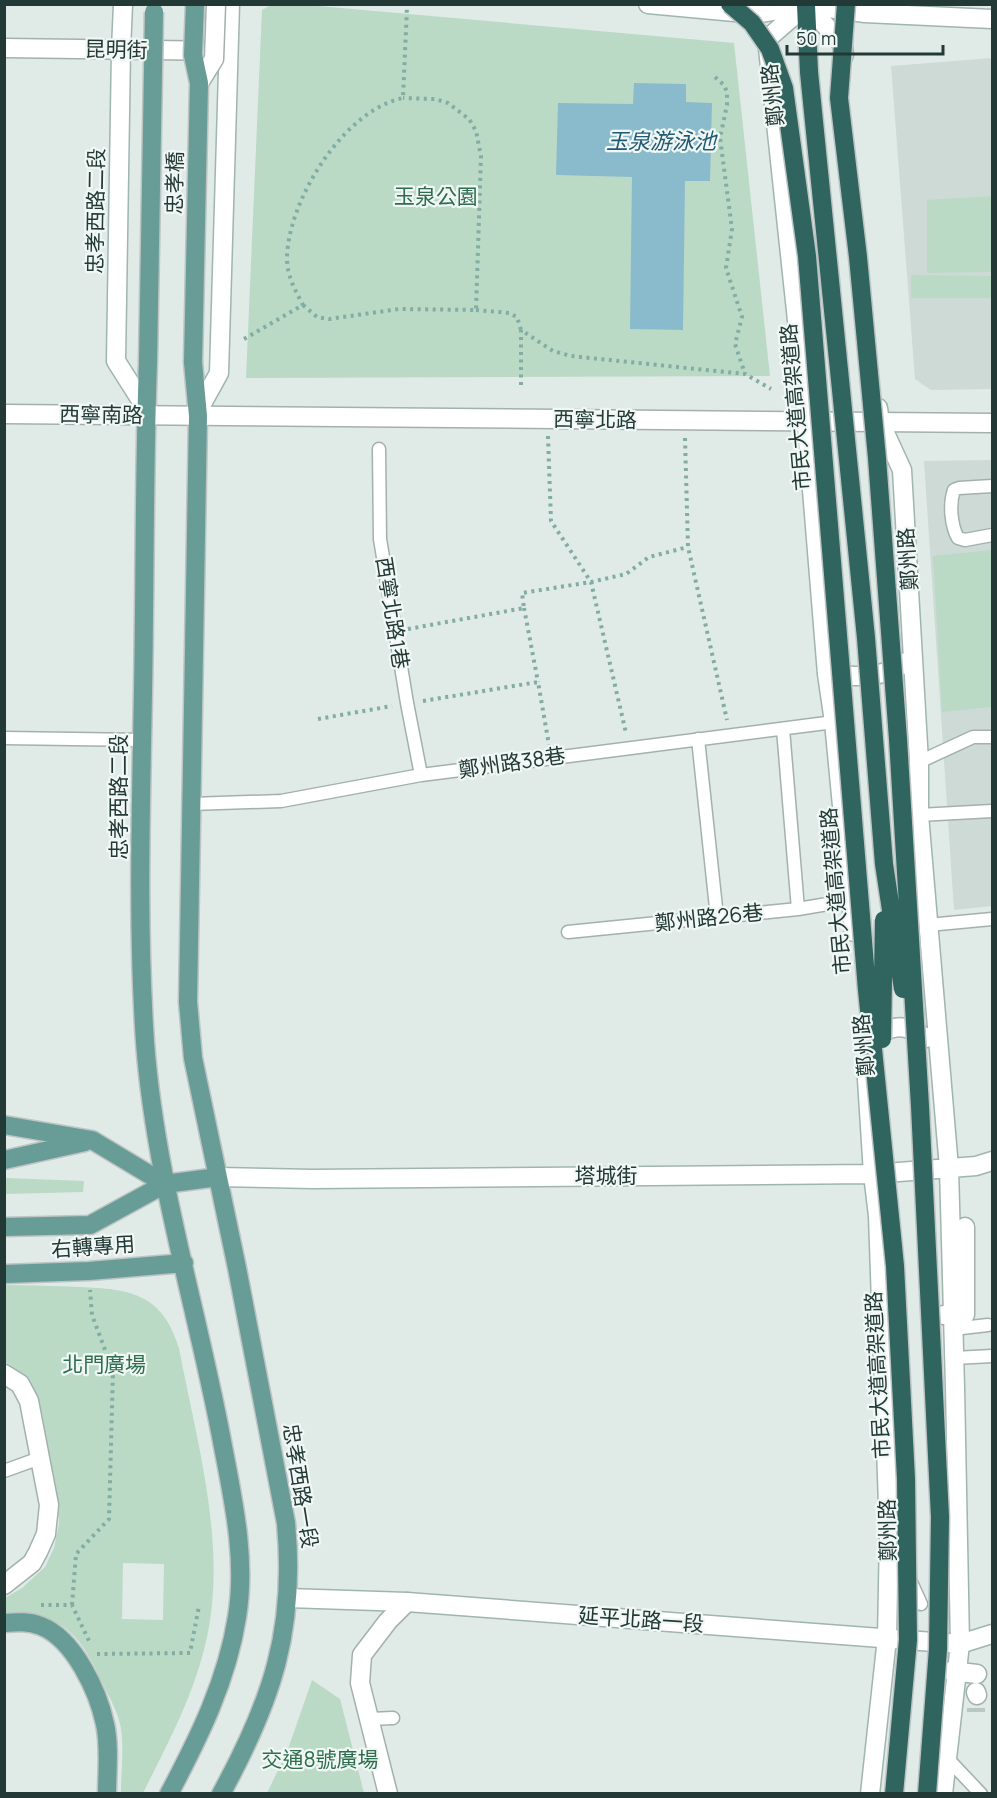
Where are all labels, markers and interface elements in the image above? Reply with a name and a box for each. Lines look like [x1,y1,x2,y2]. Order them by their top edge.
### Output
scale bar [787,18,943,56]
text: 50 m [796,26,836,50]
street label: 昆明街 [84,34,148,64]
street label: 鄭州路 [755,62,789,128]
water label: 玉泉游泳池 [606,126,718,156]
street label: 忠孝西路二段 [80,148,110,274]
street label: 忠孝橋 [159,151,189,215]
park label: 玉泉公園 [394,182,478,210]
street label: 市民大道高架道路 [774,322,816,492]
street label: 西寧南路 [59,399,143,429]
street label: 西寧北路 [553,404,637,434]
street label: 鄭州路 [891,527,923,591]
street label: 西寧北路1巷 [370,555,416,671]
street label: 忠孝西路二段 [104,734,132,860]
street label: 鄭州路38巷 [457,741,567,783]
street label: 市民大道高架道路 [814,806,856,976]
street label: 鄭州路26巷 [653,897,765,937]
street label: 鄭州路 [846,1012,880,1078]
street label: 塔城街 [575,1161,638,1189]
street label: 右轉專用 [50,1229,136,1263]
street label: 市民大道高架道路 [859,1290,895,1460]
park label: 北門廣場 [62,1350,146,1378]
street label: 忠孝西路一段 [277,1421,325,1550]
street label: 鄭州路 [872,1498,902,1562]
street label: 延平北路一段 [577,1601,705,1637]
park label: 交通8號廣場 [261,1745,379,1773]

